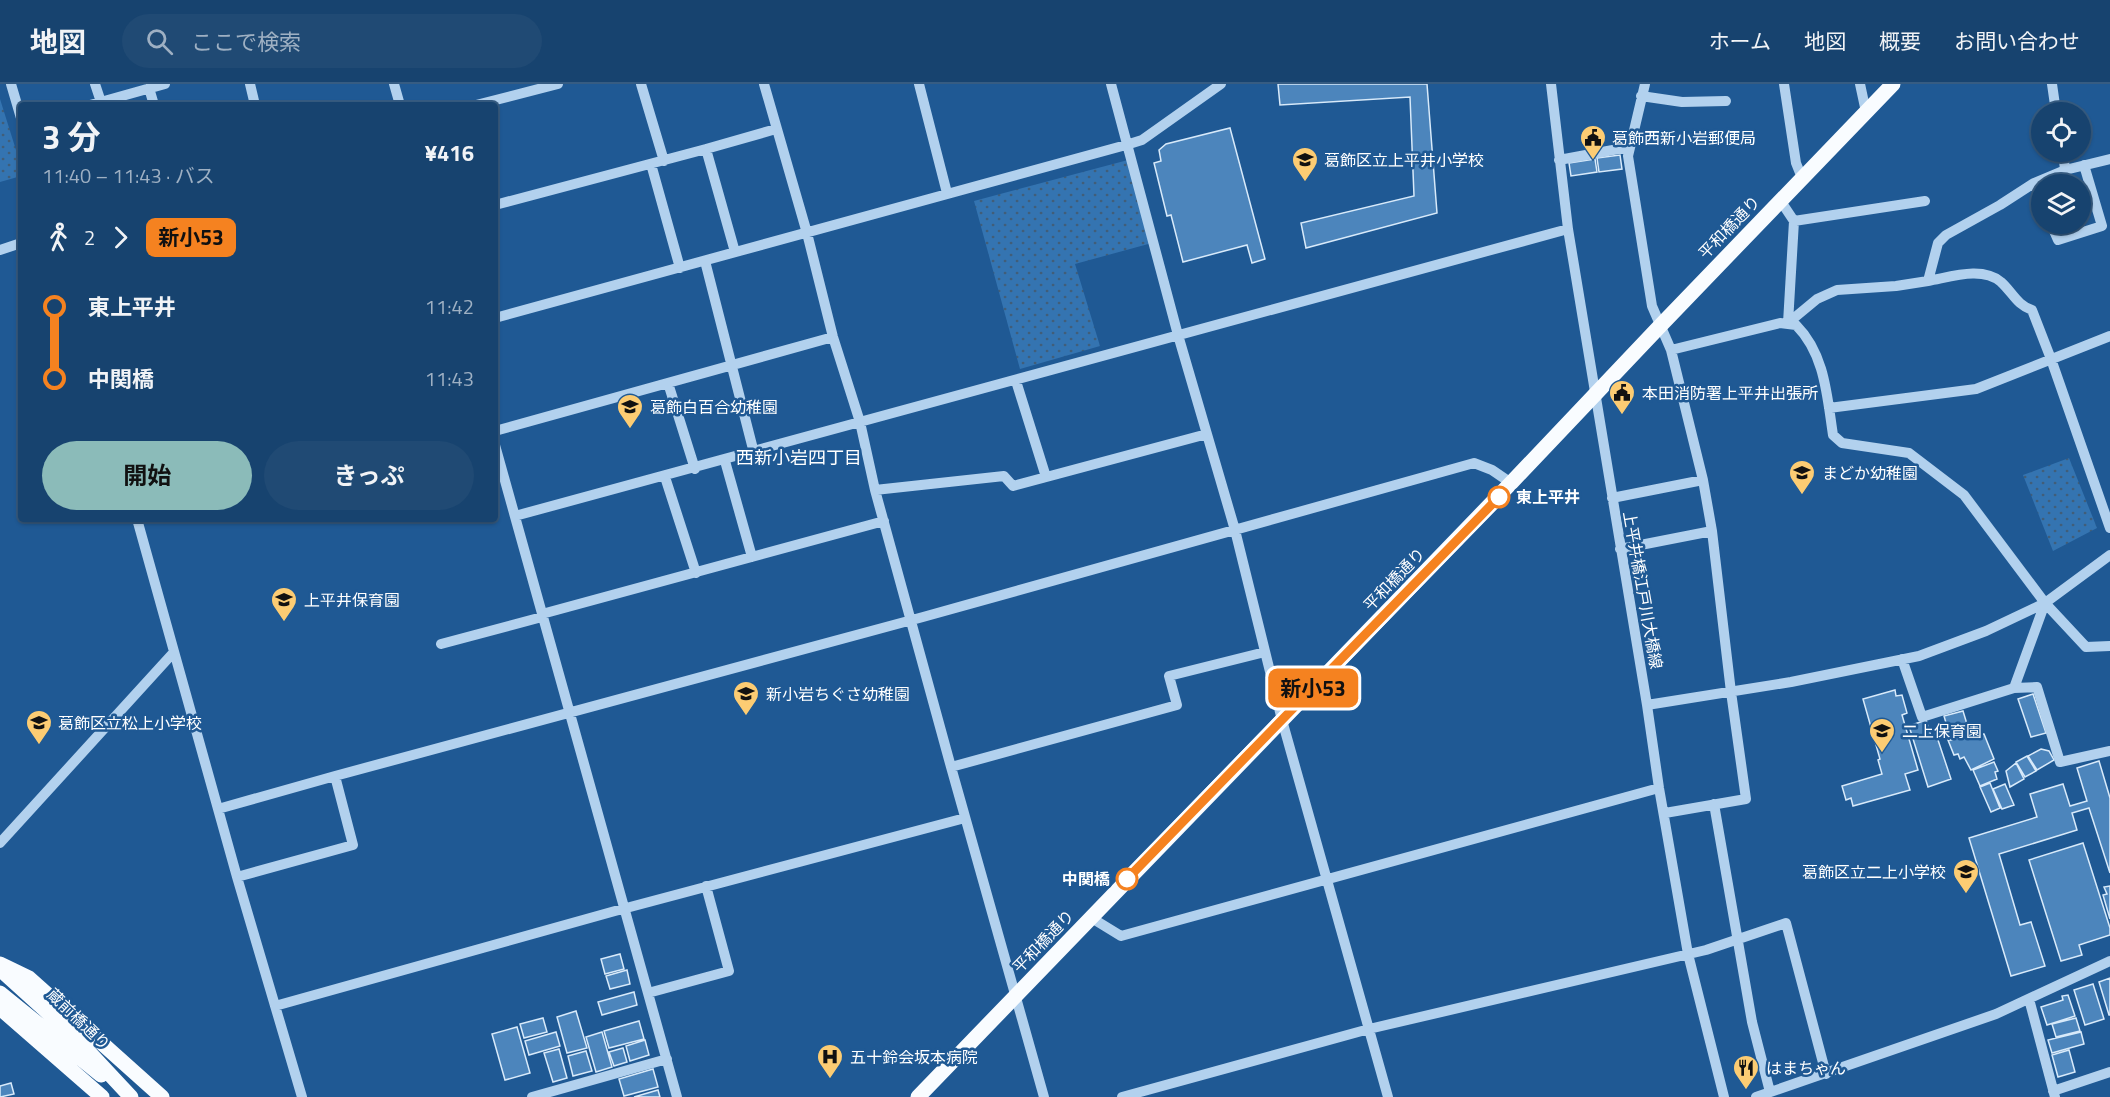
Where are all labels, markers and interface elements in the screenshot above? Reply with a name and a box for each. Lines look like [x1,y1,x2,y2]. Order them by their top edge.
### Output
search box [122,14,542,68]
text: 地図 [30,20,86,63]
icon: search [143,25,176,58]
text: ここで検索 [191,25,301,59]
text: ホーム [1709,25,1771,57]
text: 地図 [1804,25,1846,57]
text: 概要 [1879,25,1921,57]
text: お問い合わせ [1954,25,2080,57]
map controls [2031,102,2091,234]
button: locate [2031,102,2091,162]
text: 3 分 [42,112,101,162]
public building icon: 葛飾西新小岩郵便局 [1578,123,1608,161]
place label: 葛飾西新小岩郵便局 [1612,126,1756,150]
text: ¥416 [425,136,474,170]
school or university icon: 葛飾区立上平井小学校 [1290,145,1320,183]
place label: 葛飾区立上平井小学校 [1324,148,1484,172]
text: 11:40 – 11:43 · バス [42,160,215,191]
button: layers [2031,174,2091,234]
street label: 平和橋通り [1693,190,1765,264]
icon: walk [42,221,75,254]
icon: forward [104,221,137,254]
text: 新小53 [158,221,224,253]
text: 2 [84,222,95,253]
text: 東上平井 [88,290,176,324]
text: 11:42 [425,291,474,322]
text: 中関橋 [88,362,154,396]
text: 11:43 [425,363,474,394]
public building icon: 本田消防署上平井出張所 [1607,378,1637,416]
place label: 本田消防署上平井出張所 [1642,381,1818,405]
school or university icon: 葛飾白百合幼稚園 [615,392,645,430]
place label: 葛飾白百合幼稚園 [650,395,778,419]
button: 開始 [42,441,252,510]
button: きっぷ [264,441,474,510]
district label: 西新小岩四丁目 [736,444,862,471]
school or university icon: まどか幼稚園 [1787,458,1817,496]
place label: まどか幼稚園 [1822,461,1918,485]
place label: 東上平井 [1516,485,1580,509]
marker: 東上平井 [1488,486,1510,508]
street label: 上平井橋江戸川大橋線 [1617,509,1669,671]
street label: 平和橋通り [1358,542,1430,616]
school or university icon: 上平井保育園 [269,585,299,623]
place label: 上平井保育園 [304,588,400,612]
line badge: 新小53 [1271,668,1355,708]
text: 新小53 [1280,672,1346,704]
school or university icon: 新小岩ちぐさ幼稚園 [731,679,761,717]
place label: 新小岩ちぐさ幼稚園 [766,682,910,706]
school or university icon: 葛飾区立松上小学校 [24,708,54,746]
place label: 葛飾区立松上小学校 [58,711,202,735]
school or university icon: 二上保育園 [1867,716,1897,754]
place label: 二上保育園 [1902,719,1982,743]
school or university icon: 葛飾区立二上小学校 [1951,857,1981,895]
place label: 葛飾区立二上小学校 [1802,860,1946,884]
place label: 中関橋 [1062,867,1110,891]
marker: 中関橋 [1116,868,1138,890]
street label: 平和橋通り [1007,904,1079,978]
street label: 蔵前橋通り [42,983,116,1055]
hospital icon: 五十鈴会坂本病院 [815,1042,845,1080]
place label: 五十鈴会坂本病院 [850,1045,978,1069]
restaurant icon: はまちゃん [1731,1053,1761,1091]
place label: はまちゃん [1766,1056,1846,1080]

